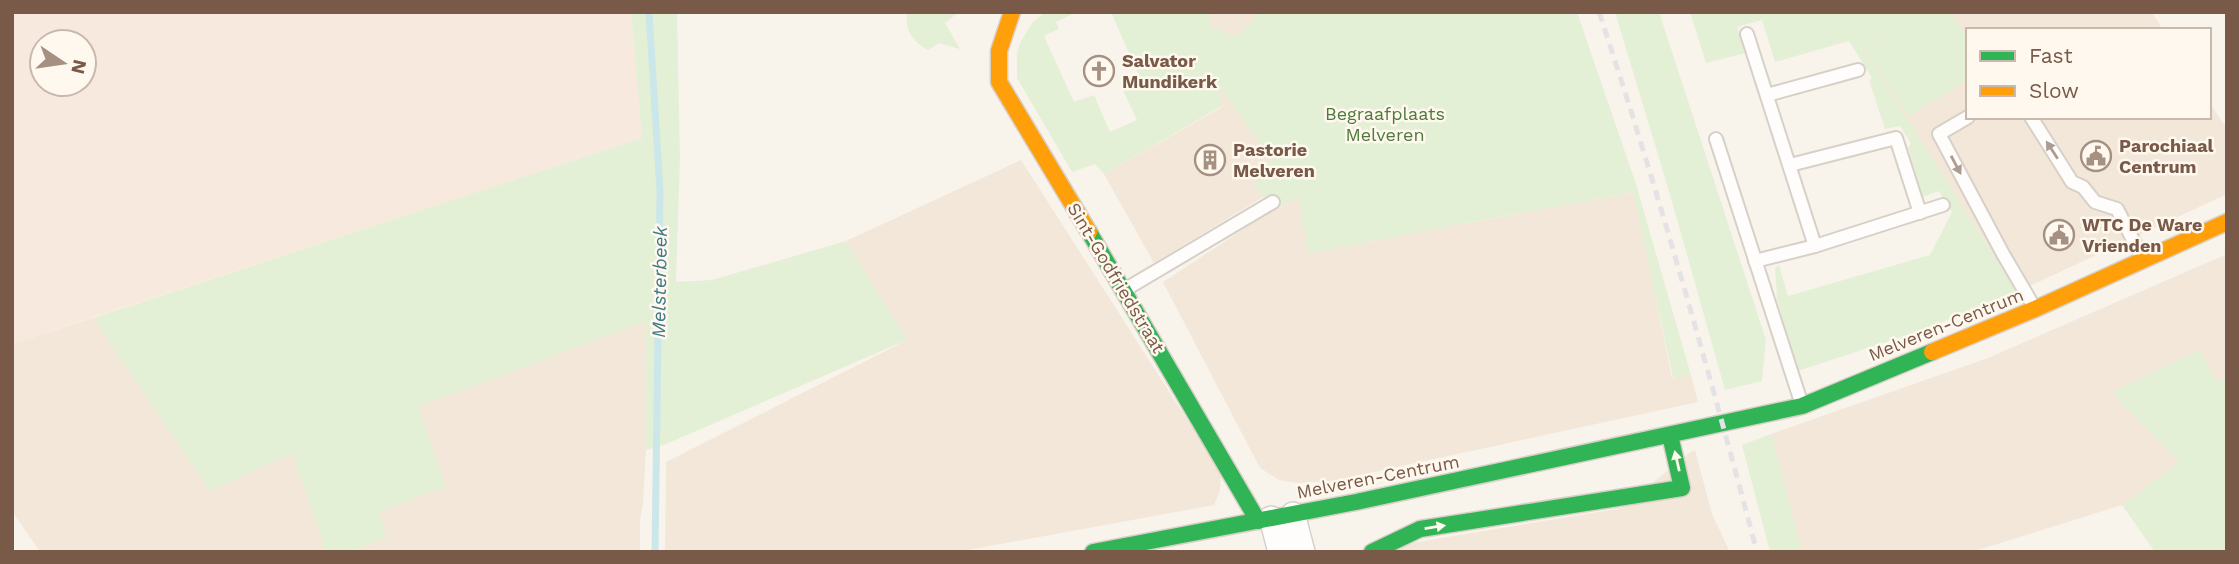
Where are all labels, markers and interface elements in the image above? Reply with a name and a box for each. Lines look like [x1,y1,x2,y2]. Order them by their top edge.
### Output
north arrow [28,28,98,98]
legend [1966,28,2211,119]
text: Fast [2029,43,2073,68]
place label: Salvator Mundikerk [1122,50,1218,92]
church icon: Salvator Mundikerk [1082,54,1116,88]
text: N [66,57,92,76]
text: Slow [2029,78,2079,103]
park label: Begraafplaats Melveren [1325,103,1445,145]
place label: Parochiaal Centrum [2119,135,2214,177]
place label: Pastorie Melveren [1233,139,1315,181]
public building icon: Parochiaal Centrum [2079,139,2113,173]
one-way arrow [2045,140,2058,159]
building icon: Pastorie Melveren [1193,143,1227,177]
one-way arrow [1950,155,1961,175]
street label: Sint-Godfriedstraat [1063,199,1170,357]
place label: WTC De Ware Vrienden [2082,214,2203,256]
public building icon: WTC De Ware Vrienden [2042,218,2076,252]
water label: Melsterbeek [647,225,672,338]
street label: Melveren-Centrum [1865,284,2026,365]
street label: Melveren-Centrum [1295,450,1461,503]
one-way arrow [1671,450,1682,472]
one-way arrow [1424,521,1446,532]

